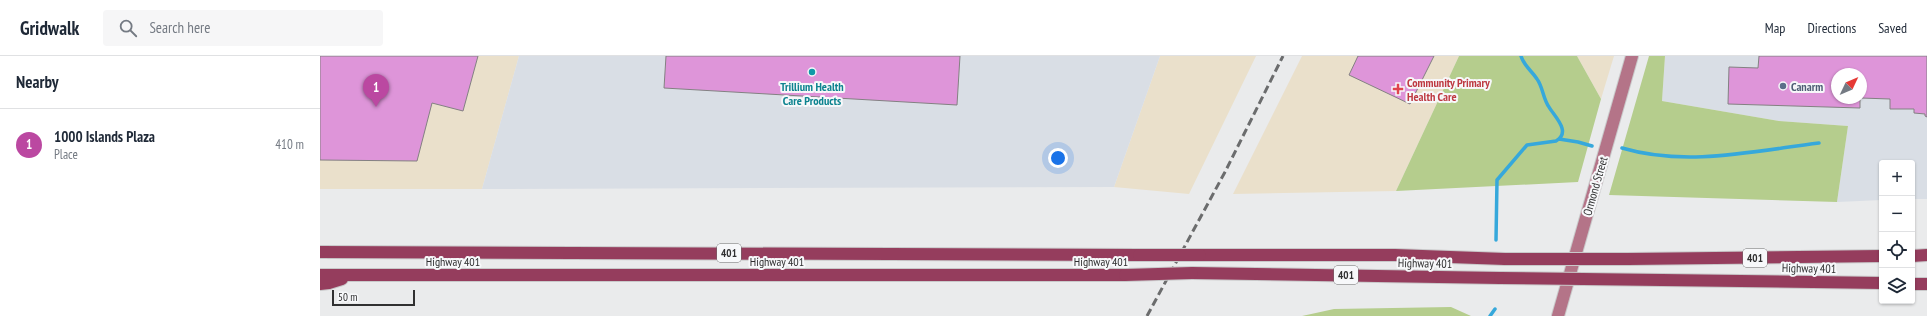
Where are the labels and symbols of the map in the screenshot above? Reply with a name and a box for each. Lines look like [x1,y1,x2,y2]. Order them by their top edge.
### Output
marker: Trillium Health Care Products [807,67,817,77]
north arrow [1831,68,1867,104]
pin: 1 [363,74,389,107]
place label: Community Primary Health Care [1407,75,1490,104]
place label: Trillium Health Care Products [780,79,844,108]
place label: Canarm [1791,79,1823,94]
marker: Canarm [1778,81,1788,91]
marker: Community Primary Health Care [1392,83,1404,95]
your location [1048,148,1068,168]
street label: Ormond Street [1579,154,1611,217]
road number: 401 [717,244,741,262]
road number: 401 [1743,249,1767,267]
street label: Highway 401 [426,254,480,269]
street label: Highway 401 [750,254,804,269]
street label: Highway 401 [1074,254,1128,269]
street label: Highway 401 [1398,255,1452,271]
street label: Highway 401 [1782,260,1836,276]
road number: 401 [1334,266,1358,284]
scale bar [332,288,415,307]

